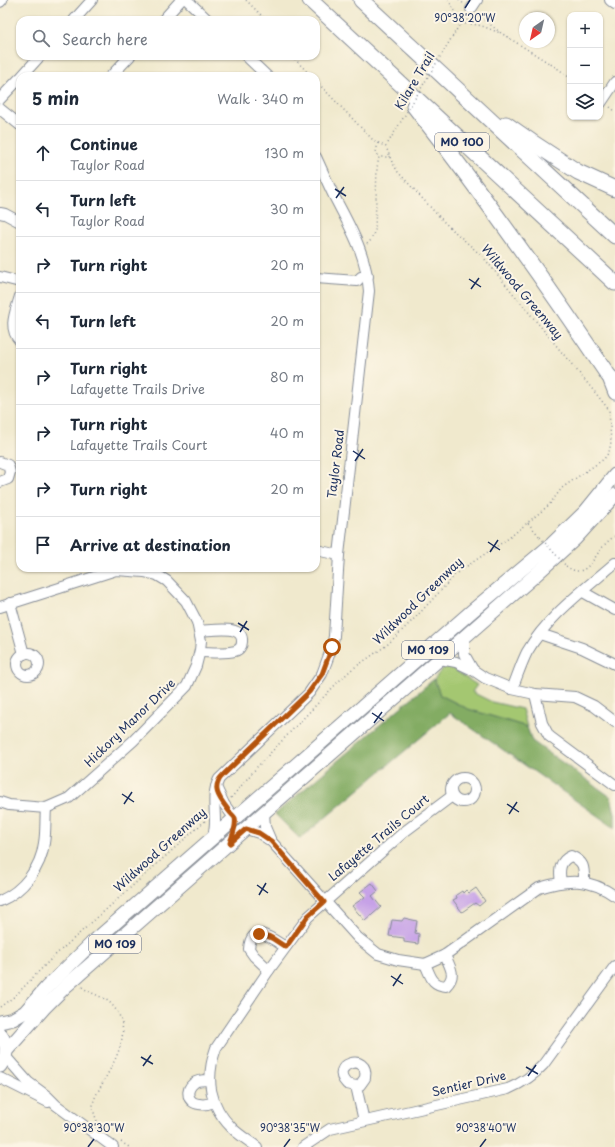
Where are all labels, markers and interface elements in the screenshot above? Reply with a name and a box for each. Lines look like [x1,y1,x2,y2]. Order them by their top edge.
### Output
text: 90°38'20"W [434,10,496,25]
north arrow [519,12,555,48]
map controls [567,12,603,120]
button: + [567,12,603,48]
search box [16,16,320,60]
icon: search [30,27,52,49]
text: Search here [62,27,148,50]
street label: Kilare Trail [390,48,439,113]
button: − [567,48,603,84]
button: layers [567,84,603,120]
text: 5 min [32,85,79,111]
text: Walk · 340 m [217,89,304,108]
text: Continue [70,132,138,155]
road number: MO 100 [435,133,489,151]
icon: ahead [32,142,54,164]
text: 130 m [265,143,304,162]
text: Taylor Road [70,155,145,174]
text: Turn left [70,188,136,211]
icon: left [32,198,54,220]
text: 30 m [270,199,304,218]
text: Taylor Road [70,211,145,230]
street label: Wildwood Greenway [478,240,568,343]
text: Turn right [70,253,147,276]
icon: right [32,254,54,276]
text: 20 m [270,255,304,274]
text: Turn left [70,309,136,332]
icon: left [32,310,54,332]
text: 20 m [270,311,304,330]
text: Turn right [70,356,147,379]
icon: right [32,366,54,388]
text: 80 m [270,367,304,386]
text: Lafayette Trails Drive [70,379,205,398]
text: Turn right [70,412,147,435]
icon: right [32,422,54,444]
text: 40 m [270,423,304,442]
street label: Taylor Road [322,428,348,499]
text: Lafayette Trails Court [70,435,207,454]
text: Turn right [70,477,147,500]
icon: right [32,478,54,500]
text: 20 m [270,479,304,498]
text: Arrive at destination [70,533,231,556]
icon: arrive [32,534,54,556]
street label: Wildwood Greenway [368,552,466,648]
route start [323,638,341,656]
road number: MO 109 [402,641,454,659]
street label: Hickory Manor Drive [80,674,179,771]
street label: Lafayette Trails Court [324,790,433,885]
street label: Wildwood Greenway [109,803,210,896]
route end [250,925,268,943]
road number: MO 109 [89,935,141,953]
street label: Sentier Drive [430,1066,508,1100]
text: 90°38'30"W [64,1120,125,1135]
text: 90°38'35"W [260,1120,321,1135]
text: 90°38'40"W [456,1120,517,1135]

